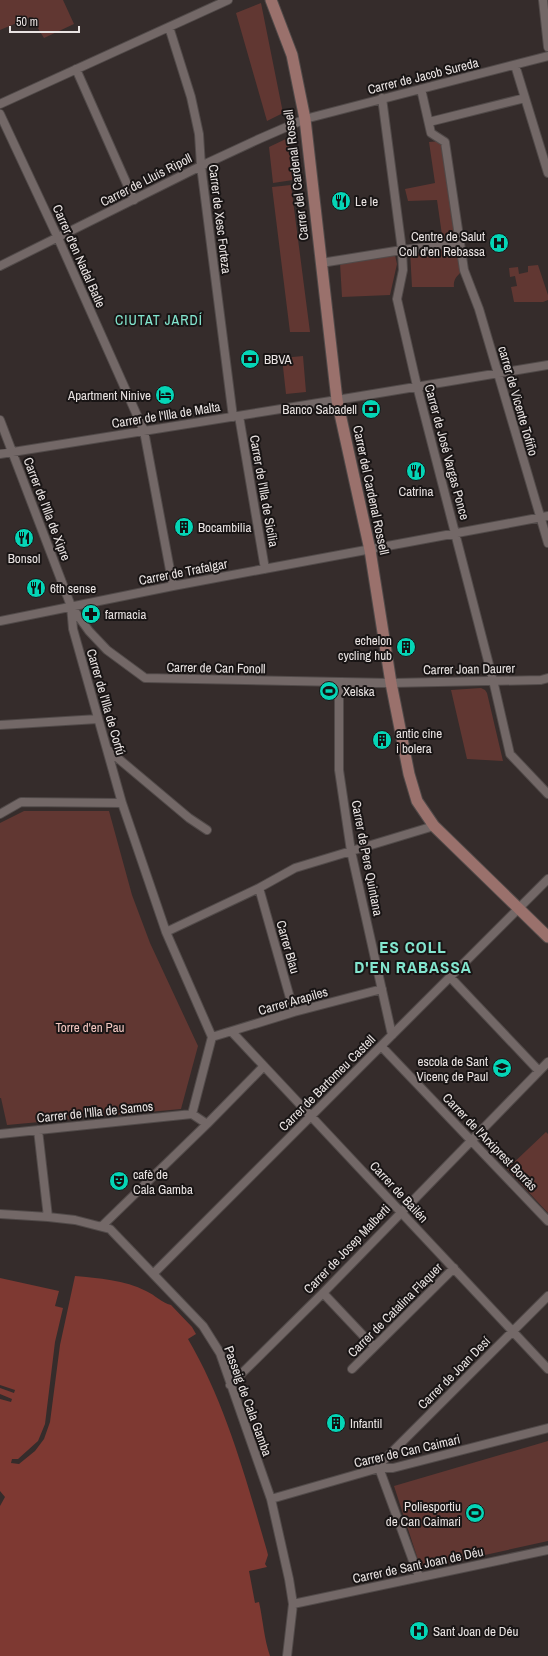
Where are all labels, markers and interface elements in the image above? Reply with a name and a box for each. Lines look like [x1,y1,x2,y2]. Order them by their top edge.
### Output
scale bar [10,8,79,34]
text: 50 m [16,14,38,30]
street label: Carrer de Jacob Sureda [366,54,480,98]
street label: Carrer del Cardenal Rossell [280,109,312,241]
street label: Carrer de Lluís Ripoll [97,150,195,210]
street label: Carrer de Xesc Forteza [205,163,235,275]
restaurant icon: Le le [330,190,352,212]
place label: Le le [355,193,378,210]
street label: Carrer d'en Nadal Batle [49,202,109,310]
place label: Centre de Salut Coll d'en Rebassa [399,228,485,260]
hospital icon: Centre de Salut Coll d'en Rebassa [488,232,510,254]
district label: CIUTAT JARDÍ [115,311,203,329]
street label: carrer de Vicente Tofiño [494,344,542,458]
bank icon: BBVA [239,348,261,370]
place label: BBVA [264,351,293,368]
street label: Carrer de José Vargas Ponce [421,382,473,522]
hotel icon: Apartment Ninive [154,384,176,406]
place label: Apartment Ninive [67,387,151,404]
street label: Carrer de l'Illa de Malta [110,398,222,432]
bank icon: Banco Sabadell [360,398,382,420]
place label: Banco Sabadell [282,401,357,418]
street label: Carrer del Cardenal Rossell [349,424,393,556]
street label: Carrer de l'Illa de Sicília [246,434,282,548]
street label: Carrer de l'Illa de Xipre [19,455,75,563]
restaurant icon: Catrina [405,460,427,482]
place label: Catrina [399,483,434,500]
building icon: Bocambilia [173,516,195,538]
place label: Bocambilia [198,519,251,536]
restaurant icon: Bonsol [13,527,35,549]
place label: Bonsol [8,550,40,567]
street label: Carrer de Trafalgar [137,555,229,589]
restaurant icon: 6th sense [25,577,47,599]
place label: 6th sense [50,580,96,597]
pharmacy icon: farmacia [80,603,102,625]
place label: farmacia [105,606,147,623]
place label: echelon cycling hub [338,632,392,664]
building icon: echelon cycling hub [395,636,417,658]
street label: Carrer de l'Illa de Corfú [83,647,129,757]
street label: Carrer de Can Fonoll [166,659,266,677]
street label: Carrer Joan Daurer [423,660,515,678]
sports icon: Xelska [318,680,340,702]
place label: Xelska [343,683,375,700]
place label: antic cine i bolera [396,725,442,757]
building icon: antic cine i bolera [371,729,393,751]
street label: Carrer de Pere Quintana [347,799,387,917]
street label: Carrer Blau [272,918,304,976]
district label: ES COLL D'EN RABASSA [354,935,472,978]
street label: Carrer Arapiles [256,983,330,1019]
park label: Torre d'en Pau [55,1019,125,1036]
street label: Carrer de Bartomeu Castell [275,1031,379,1135]
place label: escola de Sant Vicenç de Paul [416,1053,488,1085]
school or university icon: escola de Sant Vicenç de Paul [491,1057,513,1079]
street label: Carrer de l'Arxiprest Borràs [439,1090,541,1194]
street label: Carrer de l'Illa de Samos [36,1097,154,1127]
street label: Carrer de Bailén [366,1158,432,1226]
place label: cafè de Cala Gamba [133,1166,193,1198]
theatre icon: cafè de Cala Gamba [108,1170,130,1192]
street label: Carrer de Josep Malberti [300,1201,394,1297]
street label: Carrer de Catalina Flaquer [344,1259,446,1361]
street label: Carrer de Joan Desí [414,1332,495,1413]
street label: Passeig de Cala Gamba [220,1344,276,1459]
building icon: Infantil [325,1412,347,1434]
place label: Infantil [350,1415,382,1432]
street label: Carrer de Can Caimari [352,1431,462,1471]
place label: Poliesportiu de Can Caimari [386,1498,461,1530]
sports icon: Poliesportiu de Can Caimari [464,1502,486,1524]
street label: Carrer de Sant Joan de Déu [351,1543,485,1587]
hospital icon: Sant Joan de Déu [408,1620,430,1642]
place label: Sant Joan de Déu [433,1623,518,1640]

